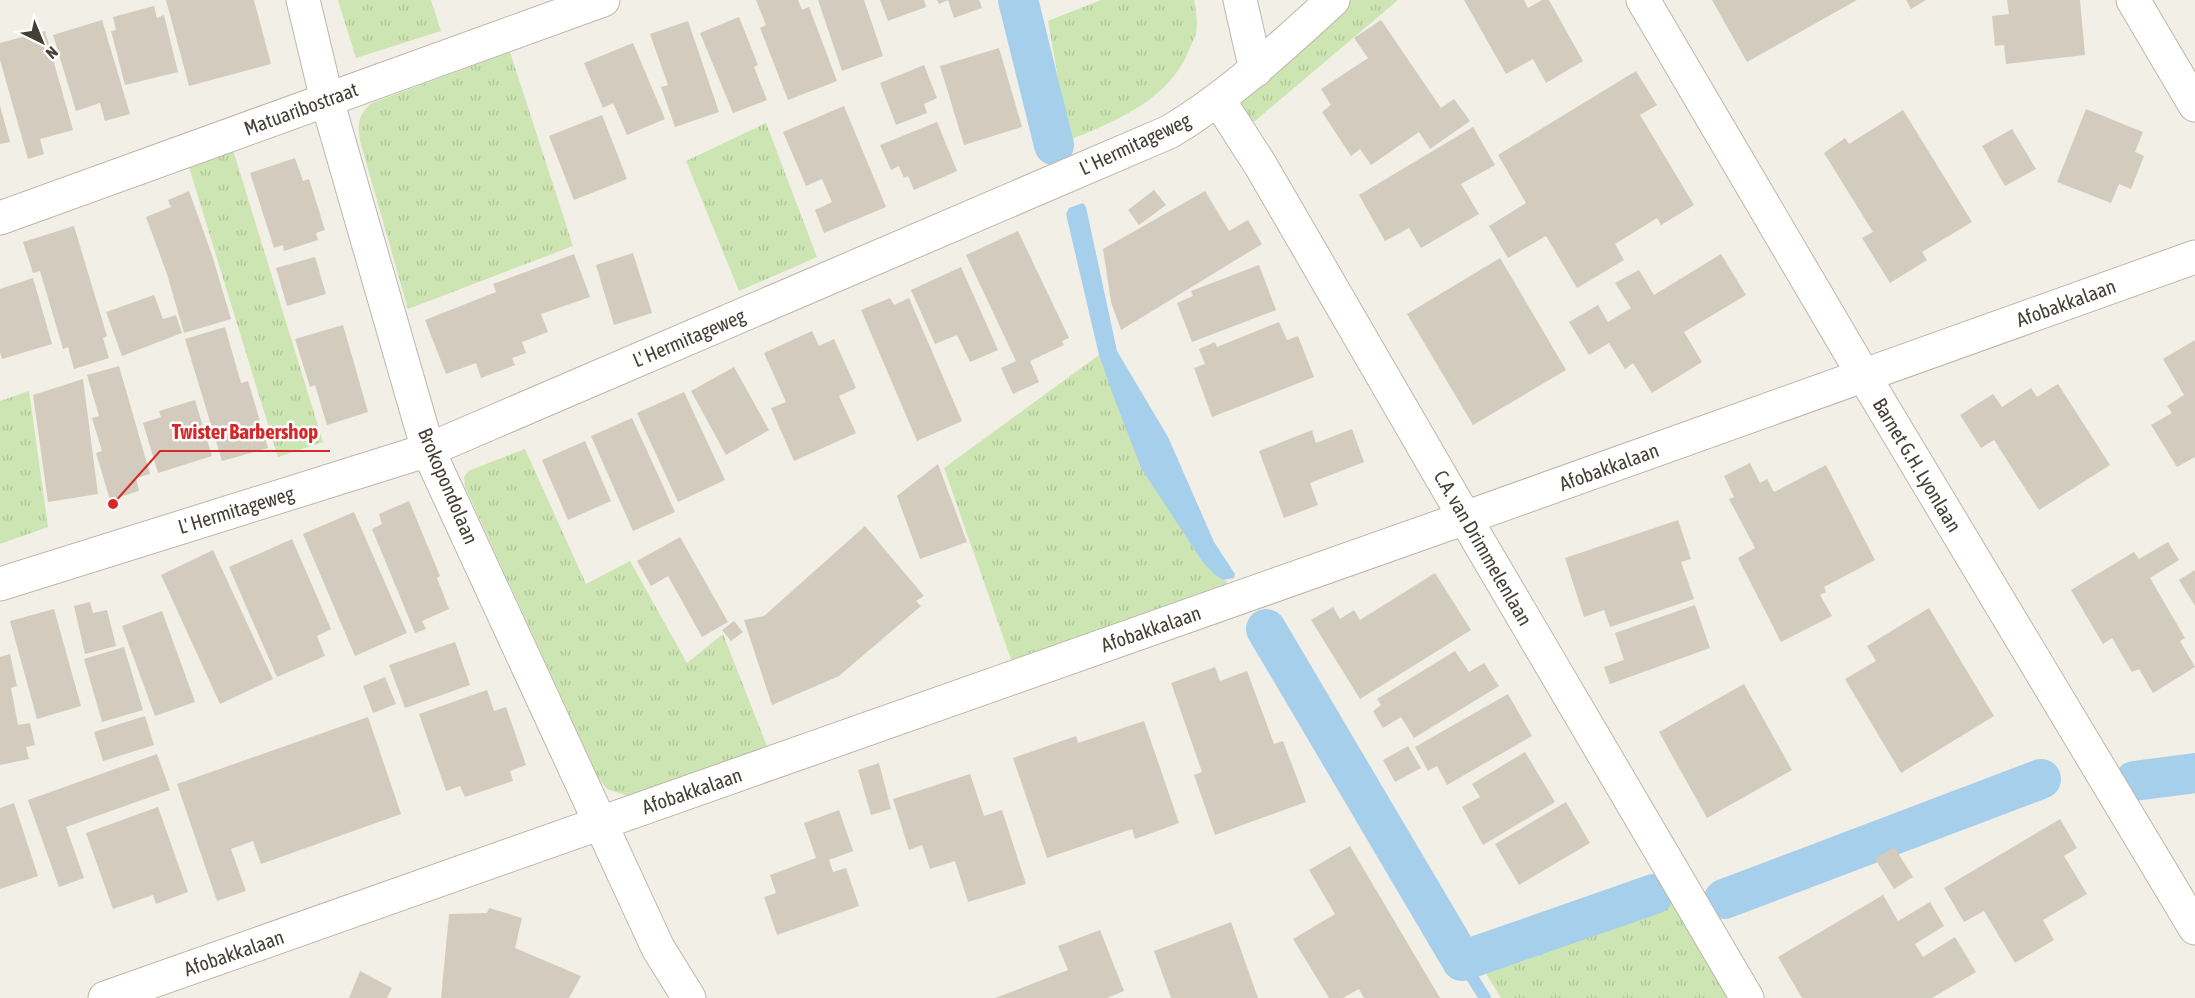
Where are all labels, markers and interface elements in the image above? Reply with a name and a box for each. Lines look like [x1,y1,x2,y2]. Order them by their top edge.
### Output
north arrow [12,12,72,72]
text: N [43,43,62,63]
street label: Matuaribostraat [241,77,361,140]
street label: L' Hermitageweg [1076,108,1194,179]
street label: Afobakkalaan [2013,274,2119,331]
street label: L' Hermitageweg [629,303,749,372]
street label: Barnet G.H. Lyonlaan [1868,394,1966,536]
callout: Twister Barbershop [160,412,330,451]
text: Twister Barbershop [172,419,318,443]
street label: Brokopondolaan [414,424,483,547]
street label: Afobakkalaan [1556,438,1662,495]
street label: C.A. van Drimmelenlaan [1430,466,1537,629]
street label: L' Hermitageweg [175,481,297,538]
street label: Afobakkalaan [1098,601,1204,656]
street label: Afobakkalaan [639,763,745,818]
street label: Afobakkalaan [181,925,287,980]

